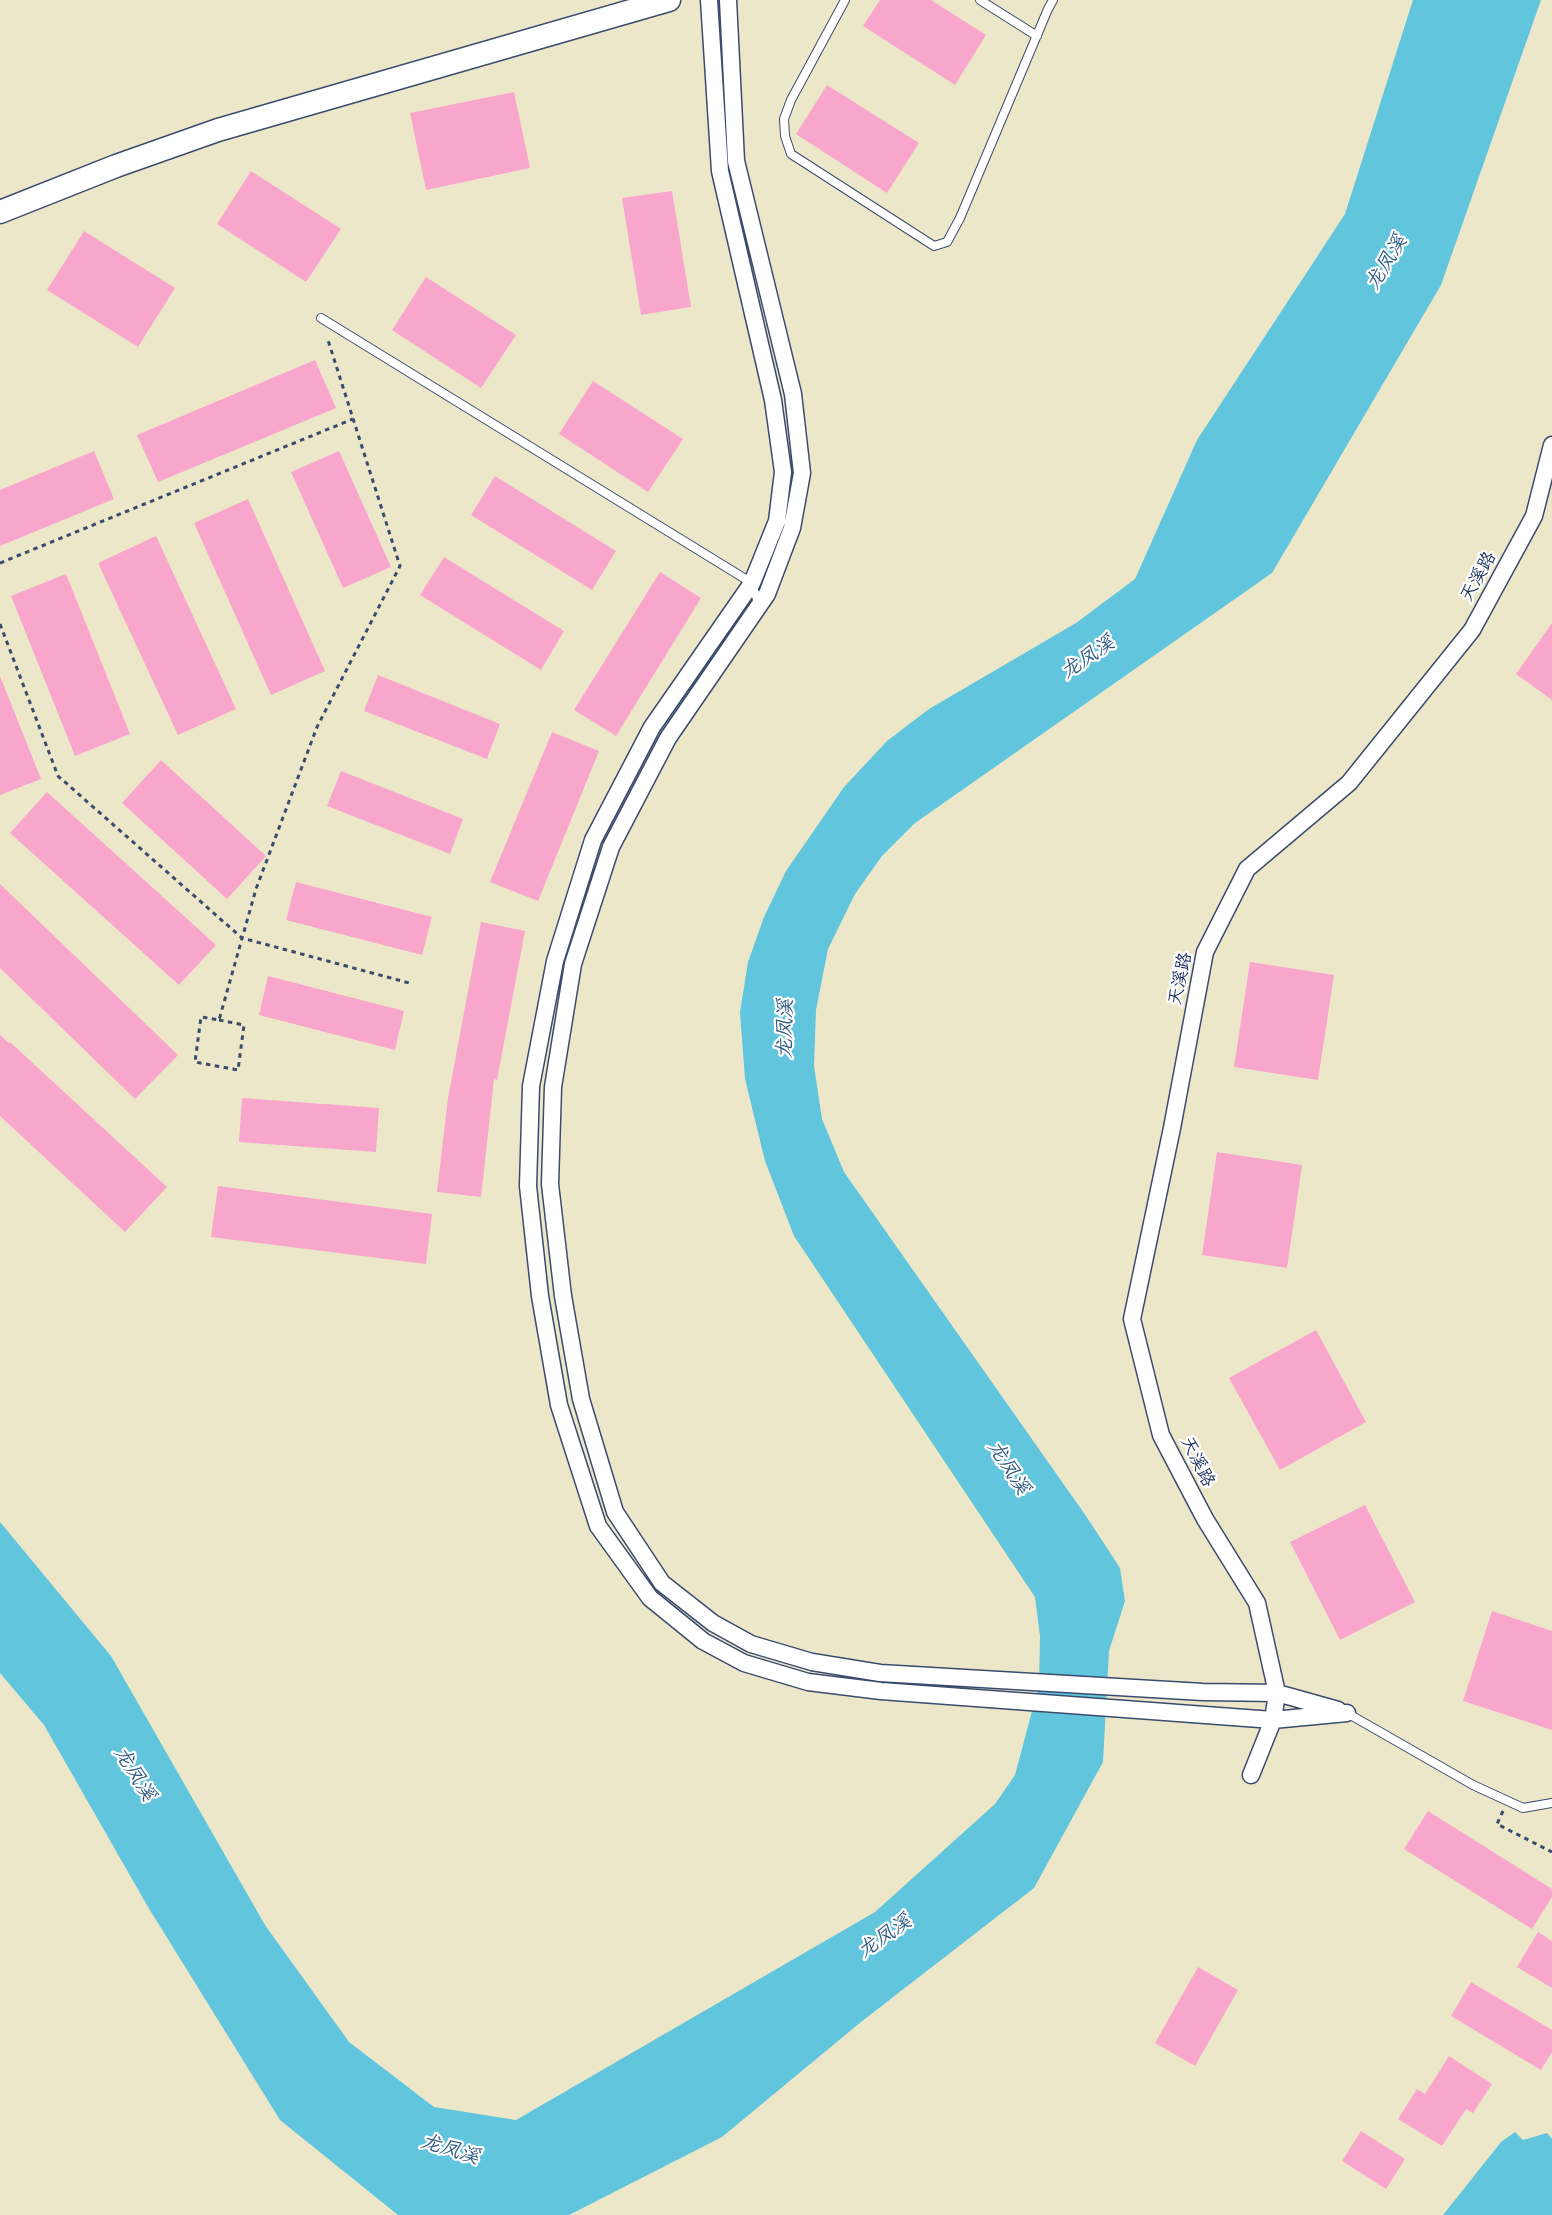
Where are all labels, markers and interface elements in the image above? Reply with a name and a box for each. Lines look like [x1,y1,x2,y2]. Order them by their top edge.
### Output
water label: 龙凤溪 [1361,231,1413,295]
street label: 天溪路 [1456,548,1502,606]
water label: 龙凤溪 [1056,631,1120,685]
street label: 天溪路 [1165,950,1197,1008]
water label: 龙凤溪 [773,999,799,1059]
street label: 天溪路 [1175,1433,1219,1491]
water label: 龙凤溪 [982,1436,1034,1500]
water label: 龙凤溪 [108,1742,160,1806]
water label: 龙凤溪 [854,1910,916,1964]
water label: 龙凤溪 [418,2130,482,2170]

